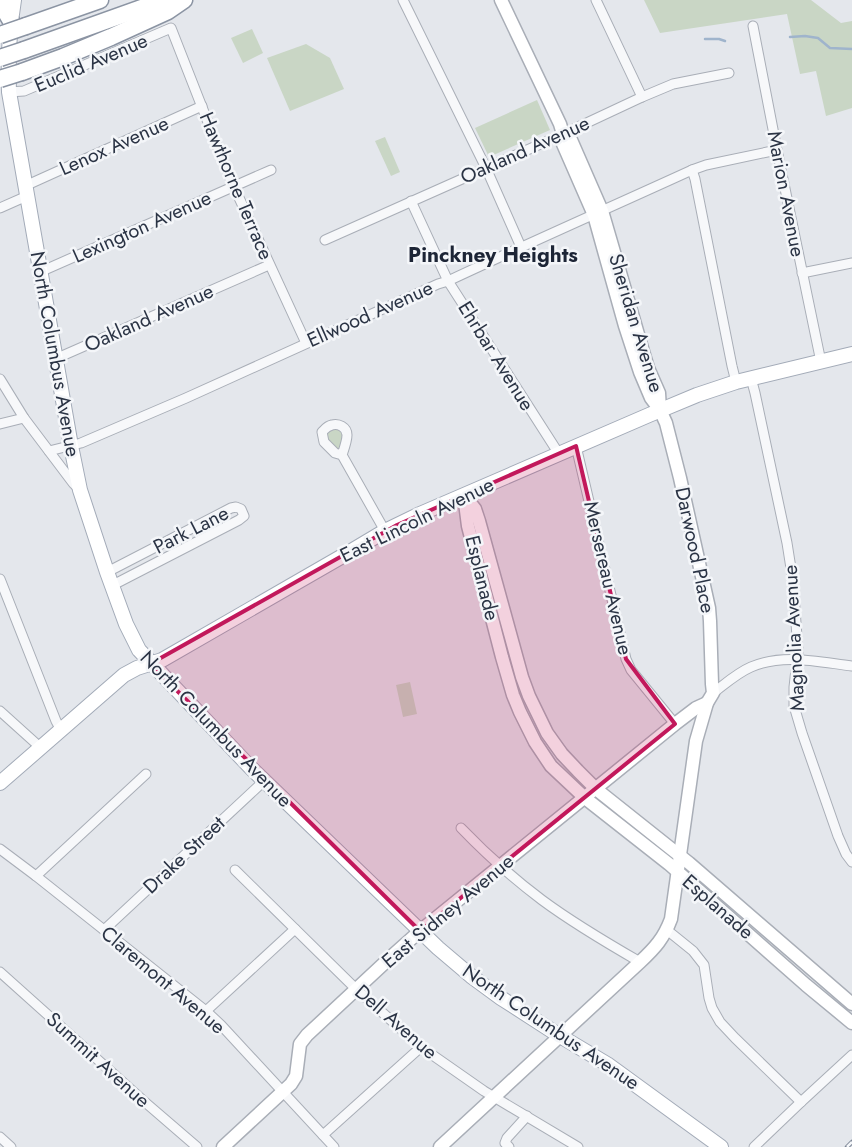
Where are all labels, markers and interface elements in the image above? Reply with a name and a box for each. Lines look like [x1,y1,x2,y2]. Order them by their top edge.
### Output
street label: Euclid Avenue [30,26,152,100]
street label: Hawthorne Terrace [192,108,280,264]
street label: Lenox Avenue [55,109,173,183]
street label: Oakland Avenue [456,109,594,191]
street label: Marion Avenue [760,129,812,259]
street label: Lexington Avenue [68,183,216,271]
district label: Pinckney Heights [408,240,578,270]
street label: North Columbus Avenue [23,249,87,459]
street label: Sheridan Avenue [601,250,671,396]
street label: Ellwood Avenue [302,273,438,355]
street label: Oakland Avenue [80,277,218,359]
street label: Ehrbar Avenue [451,296,541,416]
street label: East Lincoln Avenue [335,470,499,570]
street label: Darwood Place [667,484,723,616]
street label: Mersereau Avenue [576,498,640,658]
street label: Park Lane [148,499,234,561]
street label: Esplanade [457,533,507,623]
street label: Magnolia Avenue [776,564,812,712]
street label: North Columbus Avenue [133,644,299,814]
street label: Drake Street [137,809,232,901]
street label: East Sidney Avenue [376,847,520,975]
street label: Esplanade [676,868,760,946]
street label: Claremont Avenue [94,919,232,1041]
street label: North Columbus Avenue [457,957,645,1097]
street label: Dell Avenue [348,978,444,1066]
street label: Summit Avenue [40,1005,156,1115]

